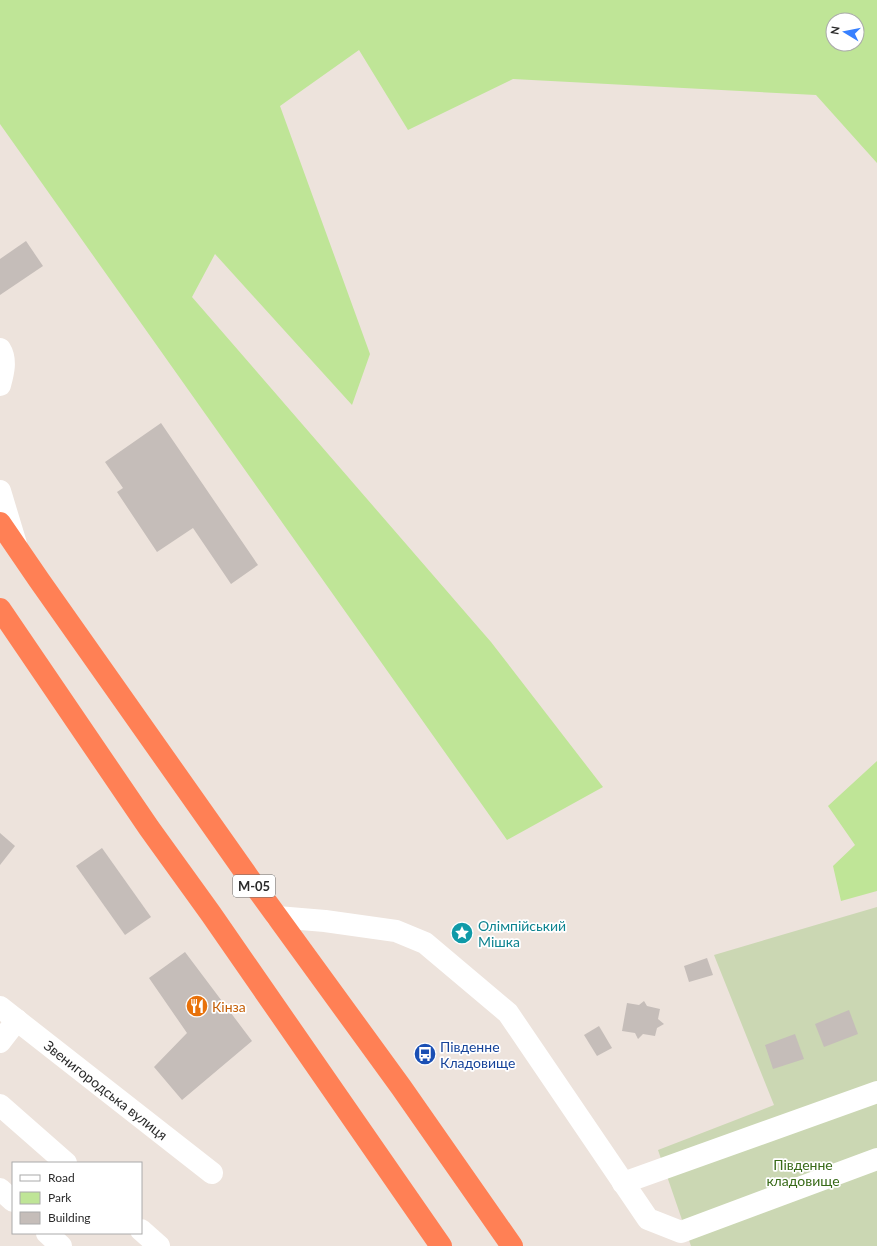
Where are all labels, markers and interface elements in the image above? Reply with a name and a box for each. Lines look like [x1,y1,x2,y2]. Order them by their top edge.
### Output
north arrow [825,12,865,52]
text: N [828,25,842,35]
road number: М-05 [233,875,275,897]
place label: Олімпійський Мішка [478,917,566,950]
place icon: Олімпійський Мішка [449,920,475,946]
restaurant icon: Кінза [184,993,210,1019]
place label: Кінза [212,998,246,1015]
street label: Звенигородська вулиця [41,1037,171,1143]
place label: Південне Кладовище [440,1038,515,1071]
bus stop icon: Південне Кладовище [412,1041,438,1067]
park label: Південне кладовище [766,1156,840,1189]
legend [12,1162,142,1234]
text: Road [48,1170,75,1185]
text: Park [48,1190,72,1205]
text: Building [48,1210,91,1225]

